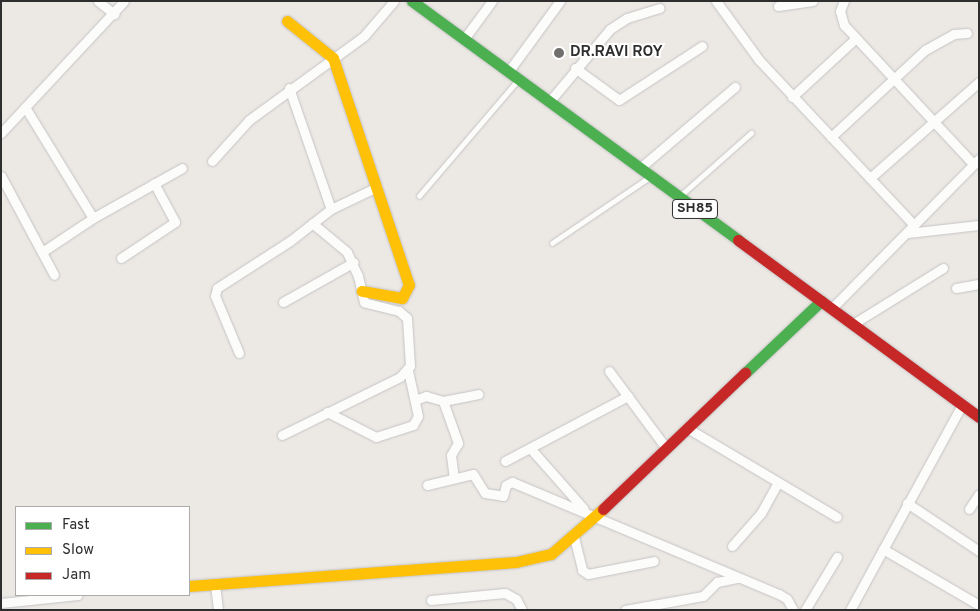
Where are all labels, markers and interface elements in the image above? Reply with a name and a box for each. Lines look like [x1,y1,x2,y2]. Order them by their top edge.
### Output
place label: DR.RAVI ROY [570,44,663,62]
marker: DR.RAVI ROY [552,46,566,60]
road number: SH85 [671,198,719,220]
legend [15,506,190,596]
text: Fast [62,516,90,535]
text: Slow [62,541,94,560]
text: Jam [62,566,91,585]

